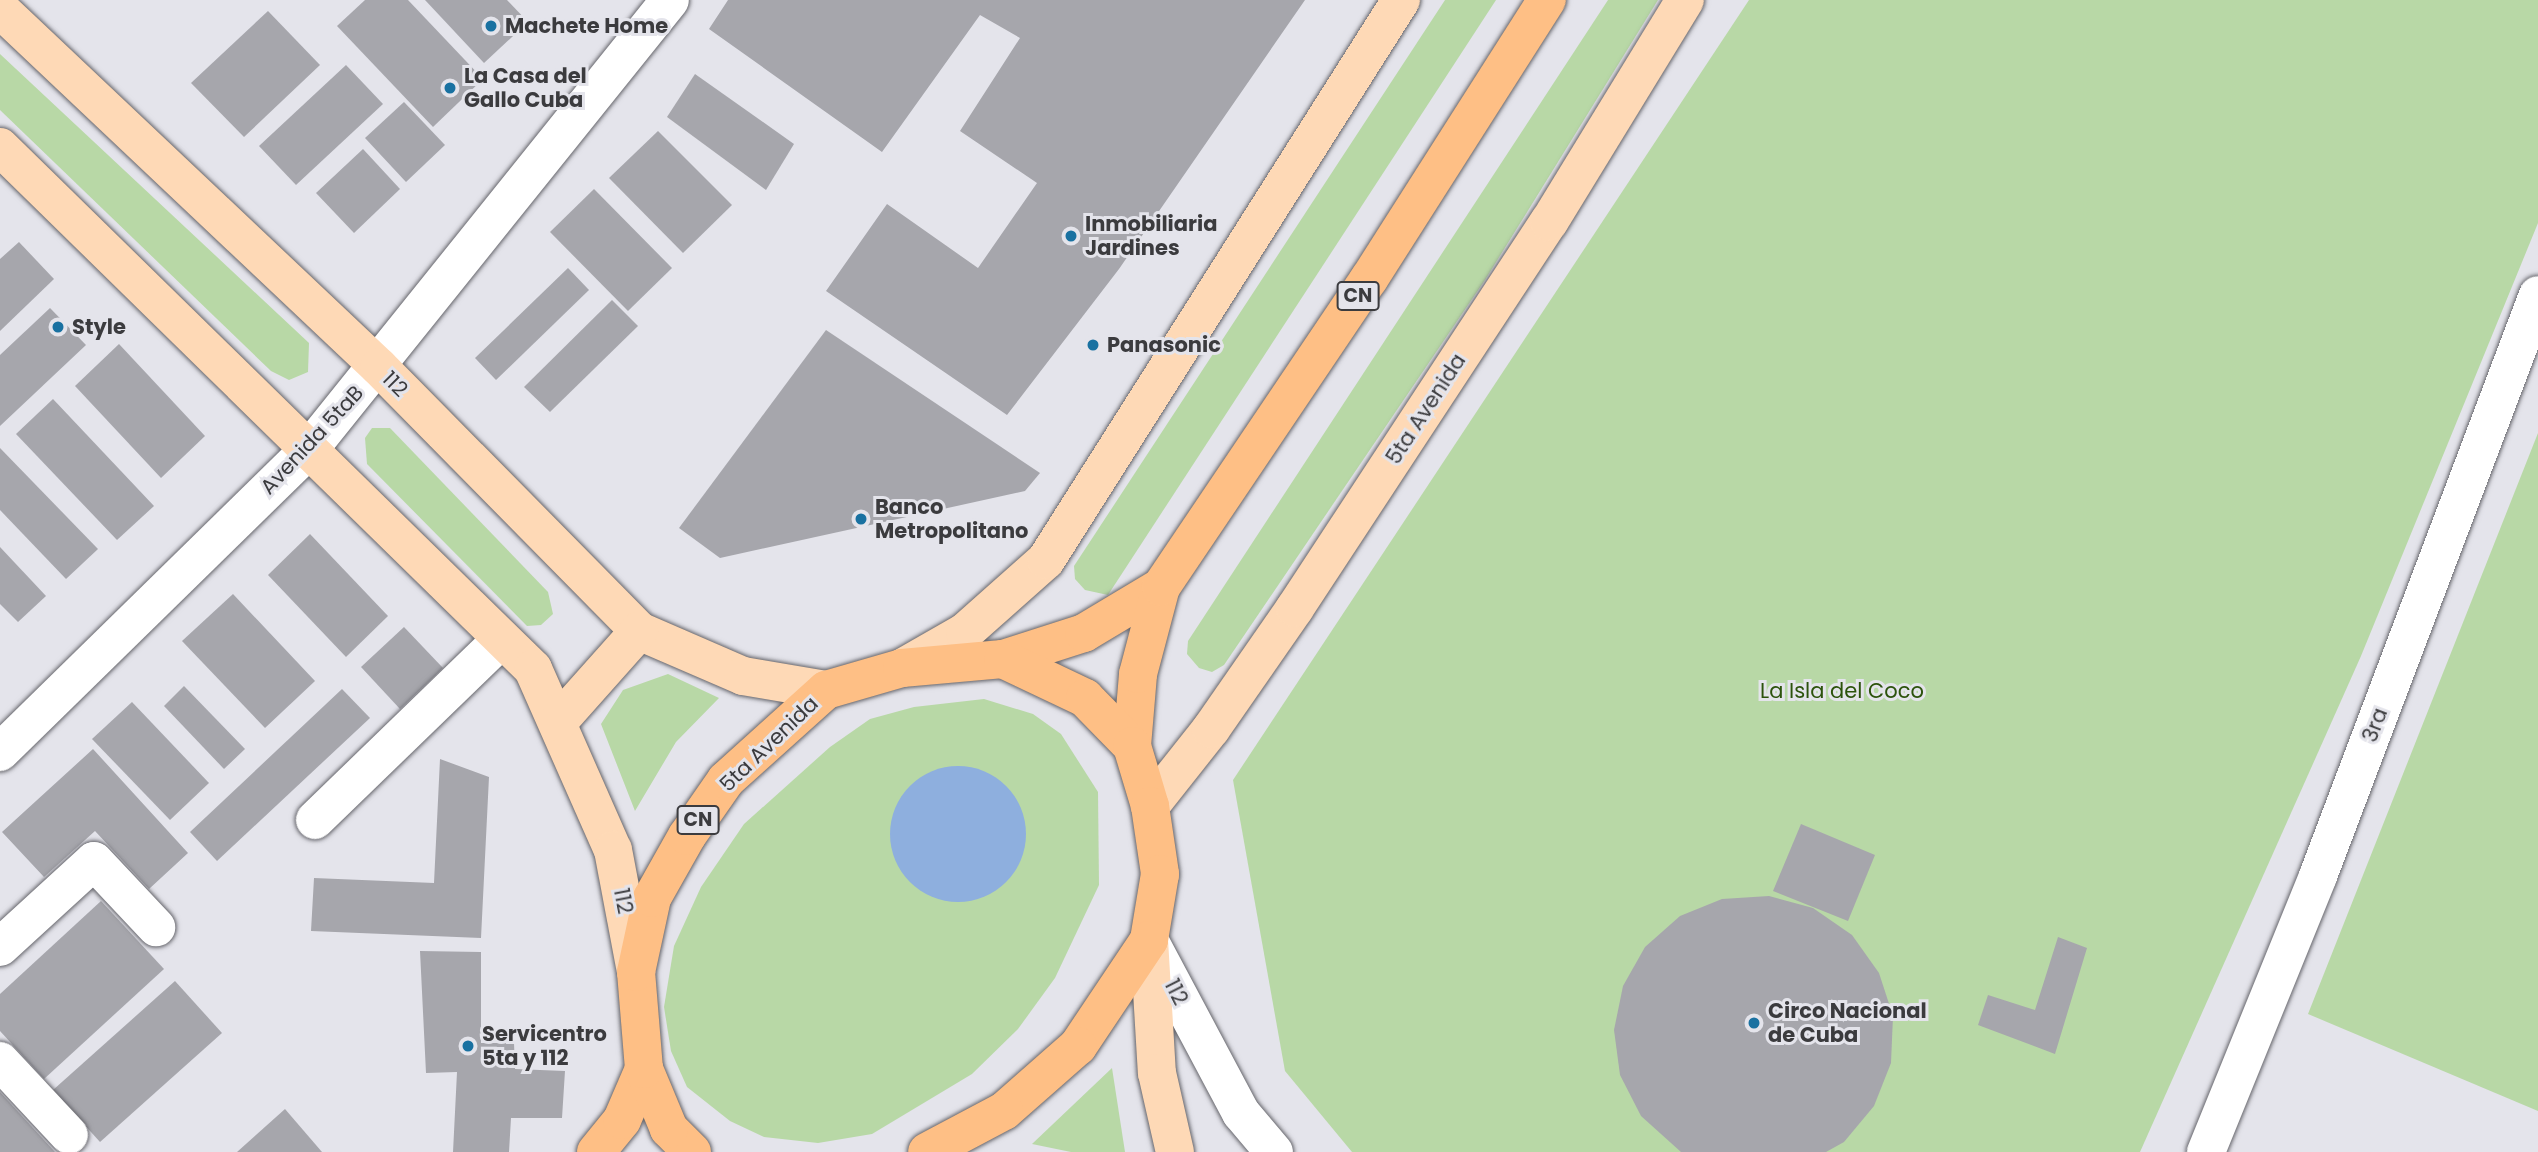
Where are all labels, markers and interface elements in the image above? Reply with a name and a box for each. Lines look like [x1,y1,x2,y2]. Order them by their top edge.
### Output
place label: Machete Home [505,13,668,39]
marker: Machete Home [483,18,499,34]
place label: La Casa del Gallo Cuba [464,63,587,113]
marker: La Casa del Gallo Cuba [442,80,458,96]
place label: Inmobiliaria Jardines [1085,211,1218,261]
marker: Inmobiliaria Jardines [1063,228,1079,244]
road number: CN [1335,280,1381,312]
place label: Style [72,314,126,340]
marker: Style [50,319,66,335]
place label: Panasonic [1107,332,1221,358]
marker: Panasonic [1085,337,1101,353]
street label: 5ta Avenida [1381,349,1471,469]
street label: 112 [377,366,413,402]
street label: Avenida 5taB [255,380,369,500]
place label: Banco Metropolitano [875,494,1028,544]
marker: Banco Metropolitano [853,511,869,527]
park label: La Isla del Coco [1760,678,1924,704]
street label: 5ta Avenida [715,691,823,797]
street label: 3ra [2357,704,2393,746]
road number: CN [675,804,721,835]
street label: 112 [608,886,638,916]
street label: 112 [1159,975,1193,1009]
place label: Circo Nacional de Cuba [1768,998,1927,1048]
marker: Circo Nacional de Cuba [1746,1015,1762,1031]
place label: Servicentro 5ta y 112 [482,1021,607,1071]
marker: Servicentro 5ta y 112 [460,1038,476,1054]

